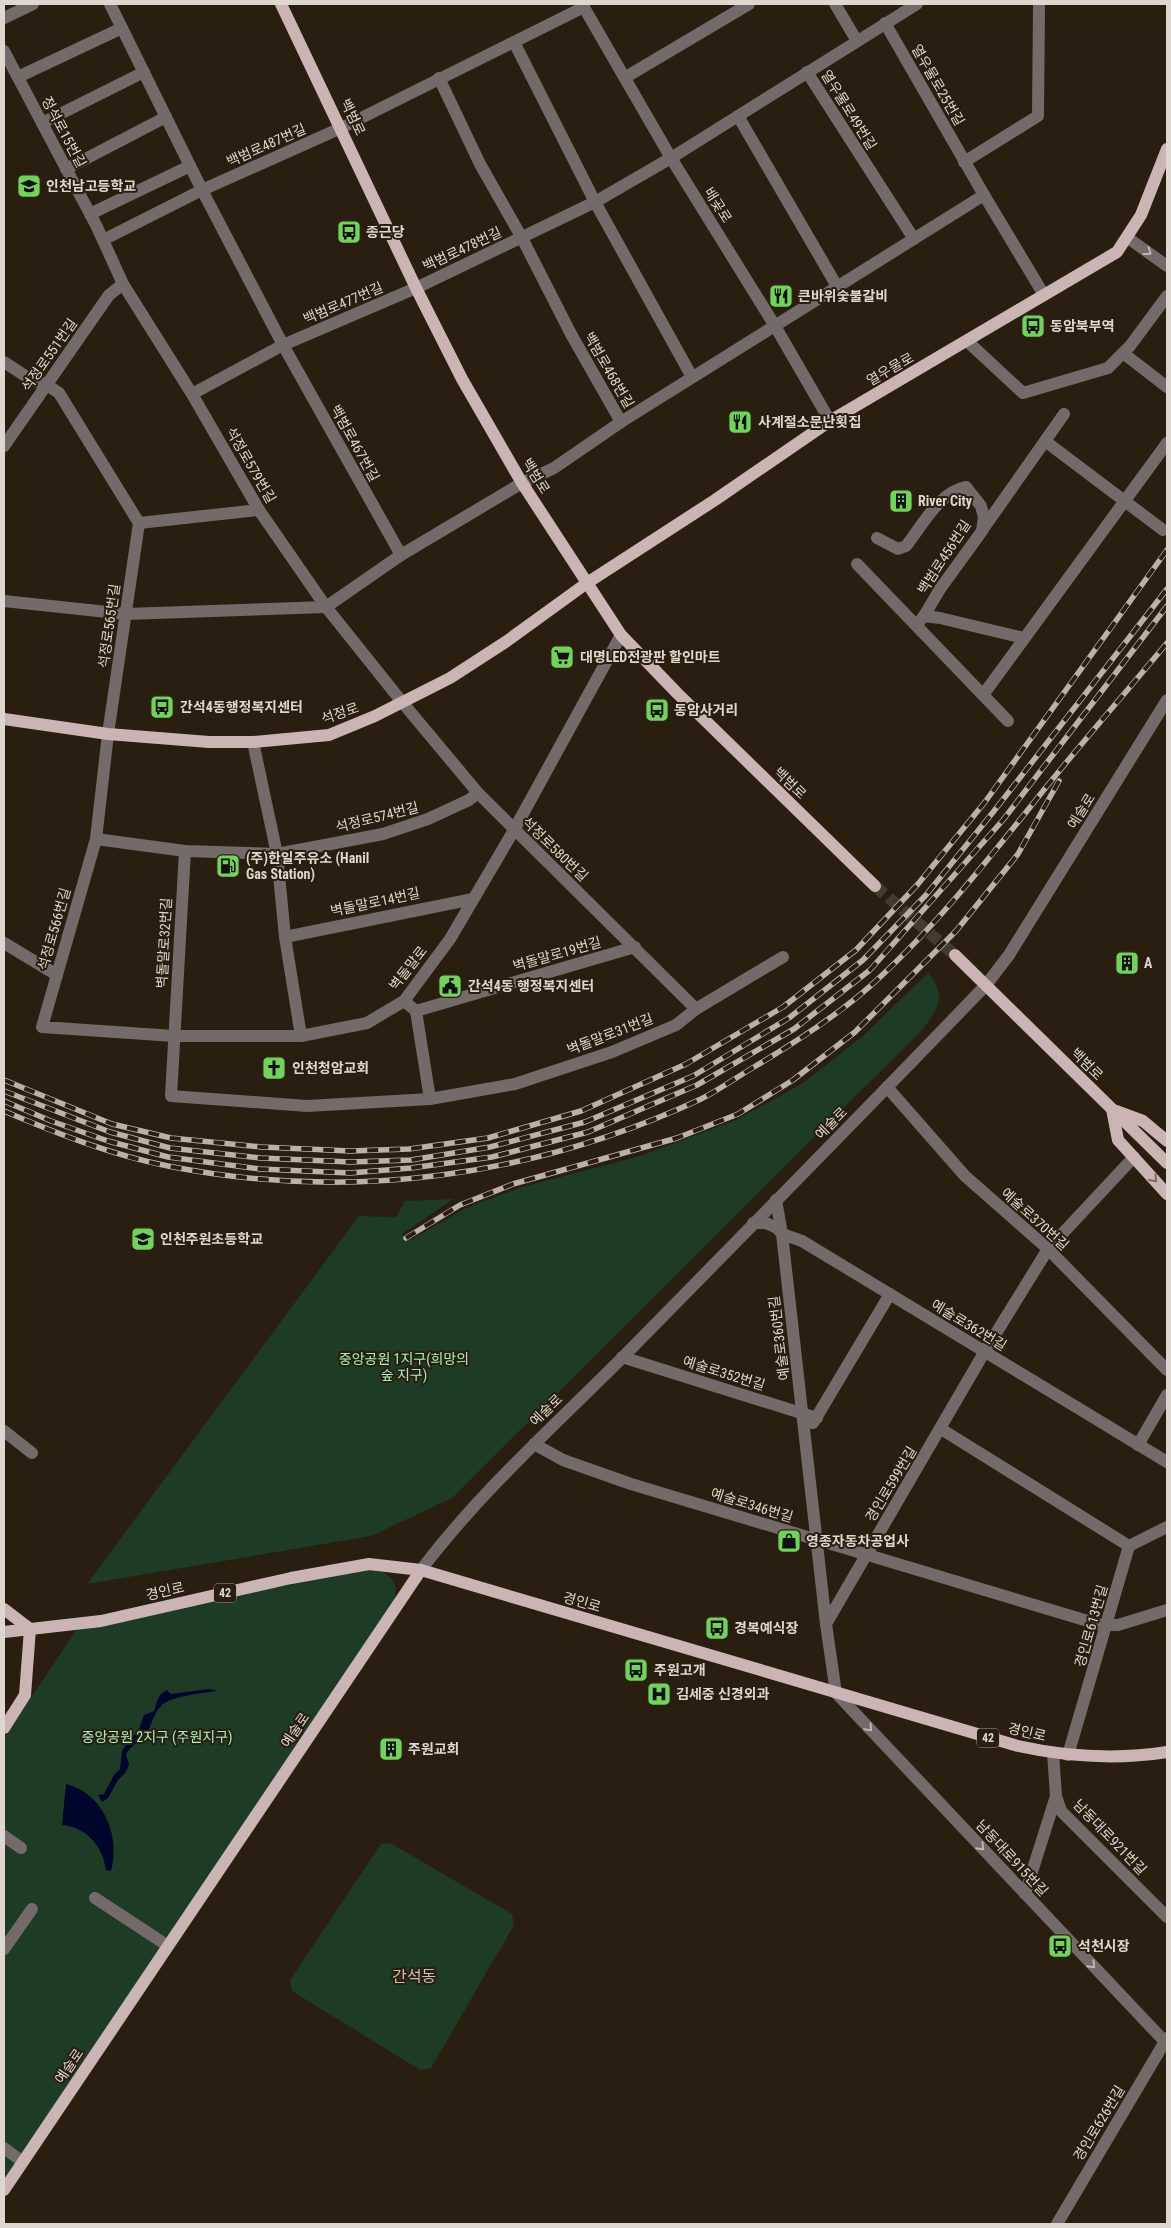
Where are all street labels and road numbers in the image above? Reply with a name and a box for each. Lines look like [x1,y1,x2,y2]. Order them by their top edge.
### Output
street label: 열우물로25번길 [908,42,968,128]
street label: 열우물로49번길 [818,67,880,153]
street label: 정석로15번길 [39,94,89,170]
street label: 백범로 [337,96,369,138]
street label: 백범로487번길 [224,120,308,170]
street label: 배곶로 [701,184,735,226]
street label: 백범로478번길 [420,224,504,274]
street label: 백범로477번길 [301,279,385,327]
street label: 석정로551번길 [18,316,80,394]
street label: 백범로468번길 [581,329,637,411]
street label: 열우물로 [864,349,916,389]
street label: 백범로467번길 [327,402,383,484]
street label: 석정로579번길 [223,424,279,506]
street label: 백범로 [519,455,553,497]
street label: 백범로456번길 [914,517,974,597]
street label: 석정로565번길 [95,583,123,669]
street label: 석정로 [319,699,361,727]
street label: 백범로 [771,764,810,802]
street label: 예술로 [1064,790,1098,832]
street label: 석정로574번길 [334,799,420,835]
street label: 석정로580번길 [519,814,591,884]
street label: 벽돌말로14번길 [329,885,421,919]
street label: 석정로566번길 [35,886,73,972]
street label: 벽돌말로32번길 [154,897,174,989]
street label: 벽돌말로19번길 [511,934,603,974]
street label: 벽돌말로 [386,943,430,993]
street label: 벽돌말로31번길 [565,1010,655,1058]
street label: 백범로 [1068,1045,1106,1083]
street label: 예술로 [812,1104,850,1142]
street label: 예술로370번길 [998,1185,1072,1253]
street label: 예술로360번길 [766,1295,792,1381]
street label: 예술로362번길 [928,1296,1010,1354]
street label: 예술로352번길 [681,1353,767,1393]
street label: 예술로 [527,1391,566,1429]
street label: 경인로599번길 [862,1443,920,1525]
street label: 예술로346번길 [709,1485,795,1525]
street label: 경인로 [144,1579,186,1603]
street label: 경인로613번길 [1072,1583,1110,1669]
road number: 42 [214,1584,236,1602]
street label: 경인로 [561,1589,603,1615]
street label: 예술로 [278,1709,313,1750]
street label: 경인로 [1006,1720,1048,1744]
road number: 42 [977,1729,999,1748]
street label: 남동대로921번길 [1070,1796,1150,1878]
street label: 남동대로915번길 [973,1817,1051,1899]
street label: 예술로 [52,2045,87,2086]
street label: 경인로626번길 [1070,2082,1128,2164]

